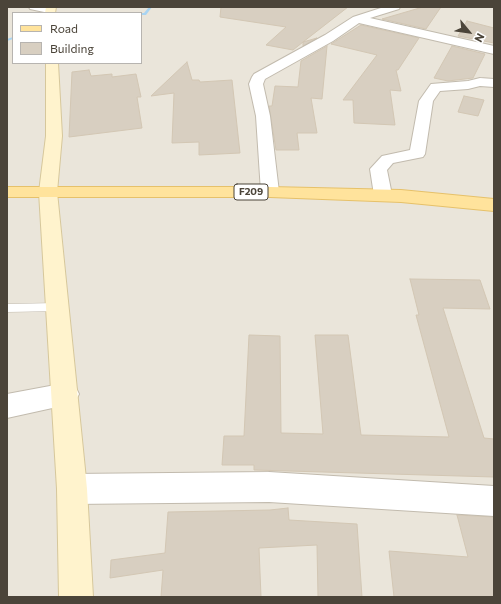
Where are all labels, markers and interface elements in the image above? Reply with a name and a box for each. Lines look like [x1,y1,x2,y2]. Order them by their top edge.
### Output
legend [12,12,142,64]
north arrow [449,12,489,52]
text: Road [50,21,78,35]
text: N [472,31,488,45]
text: Building [50,41,94,55]
road number: F209 [234,184,268,200]

